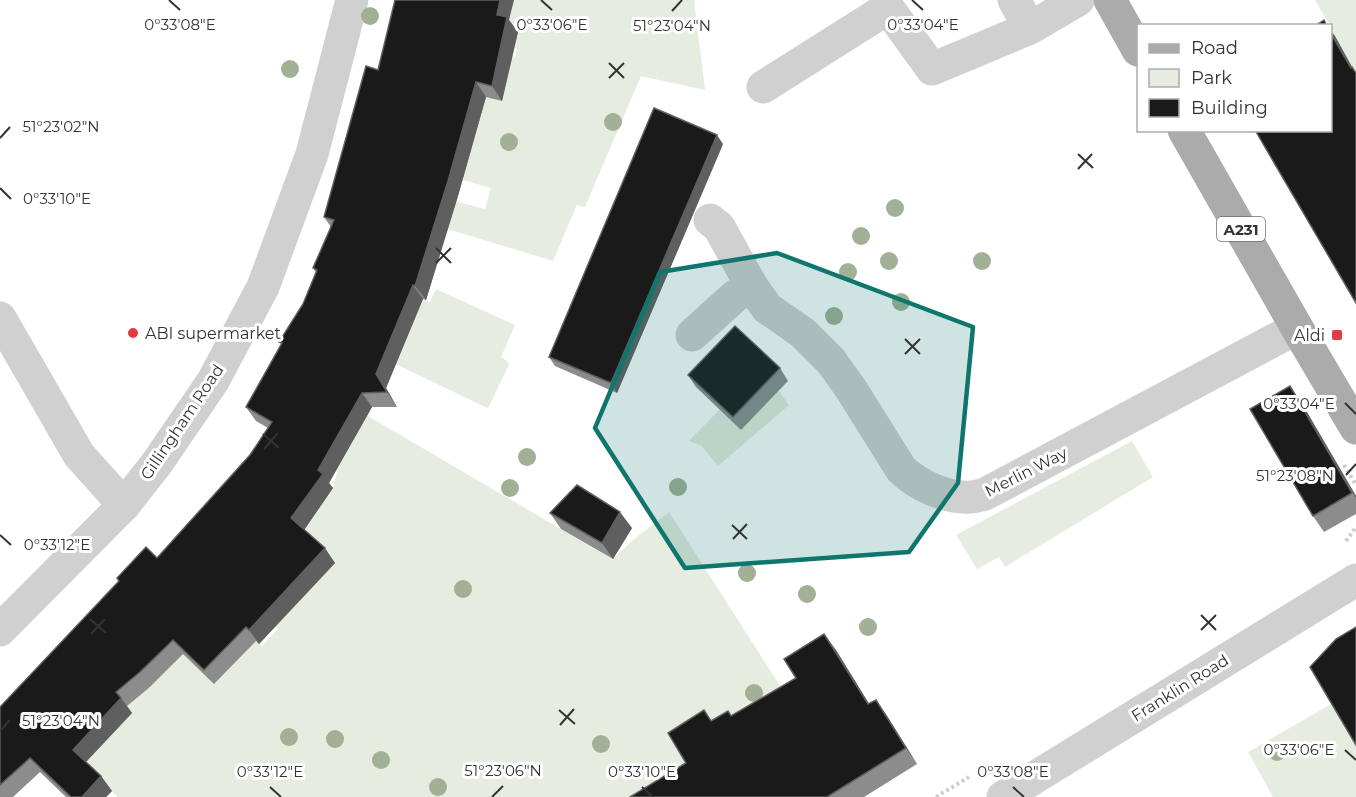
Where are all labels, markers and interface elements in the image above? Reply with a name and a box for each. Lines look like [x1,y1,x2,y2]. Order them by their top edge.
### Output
text: 0°33'08"E [144,15,216,34]
text: 0°33'06"E [517,15,587,34]
text: 0°33'04"E [887,15,959,34]
text: 51°23'04"N [633,16,711,35]
legend [1137,24,1332,132]
text: Road [1191,37,1238,59]
text: Park [1191,67,1232,89]
text: Building [1191,97,1268,119]
text: 51°23'02"N [23,117,99,136]
text: 0°33'10"E [23,189,91,208]
road number: A231 [1217,217,1265,241]
place label: ABI supermarket [145,324,282,343]
marker: ABI supermarket [126,326,140,340]
place label: Aldi [1294,326,1325,345]
marker: Aldi [1330,328,1344,342]
street label: Gillingham Road [136,361,228,483]
text: 0°33'04"E [1263,394,1335,413]
street label: Merlin Way [982,443,1070,501]
text: 51°23'08"N [1256,466,1334,485]
text: 0°33'12"E [24,535,90,554]
street label: Franklin Road [1128,651,1232,725]
text: 51°23'04"N [22,711,100,730]
text: 0°33'06"E [1264,740,1334,759]
text: 51°23'06"N [464,761,542,780]
text: 0°33'12"E [237,762,303,781]
text: 0°33'10"E [608,762,676,781]
text: 0°33'08"E [977,762,1049,781]

